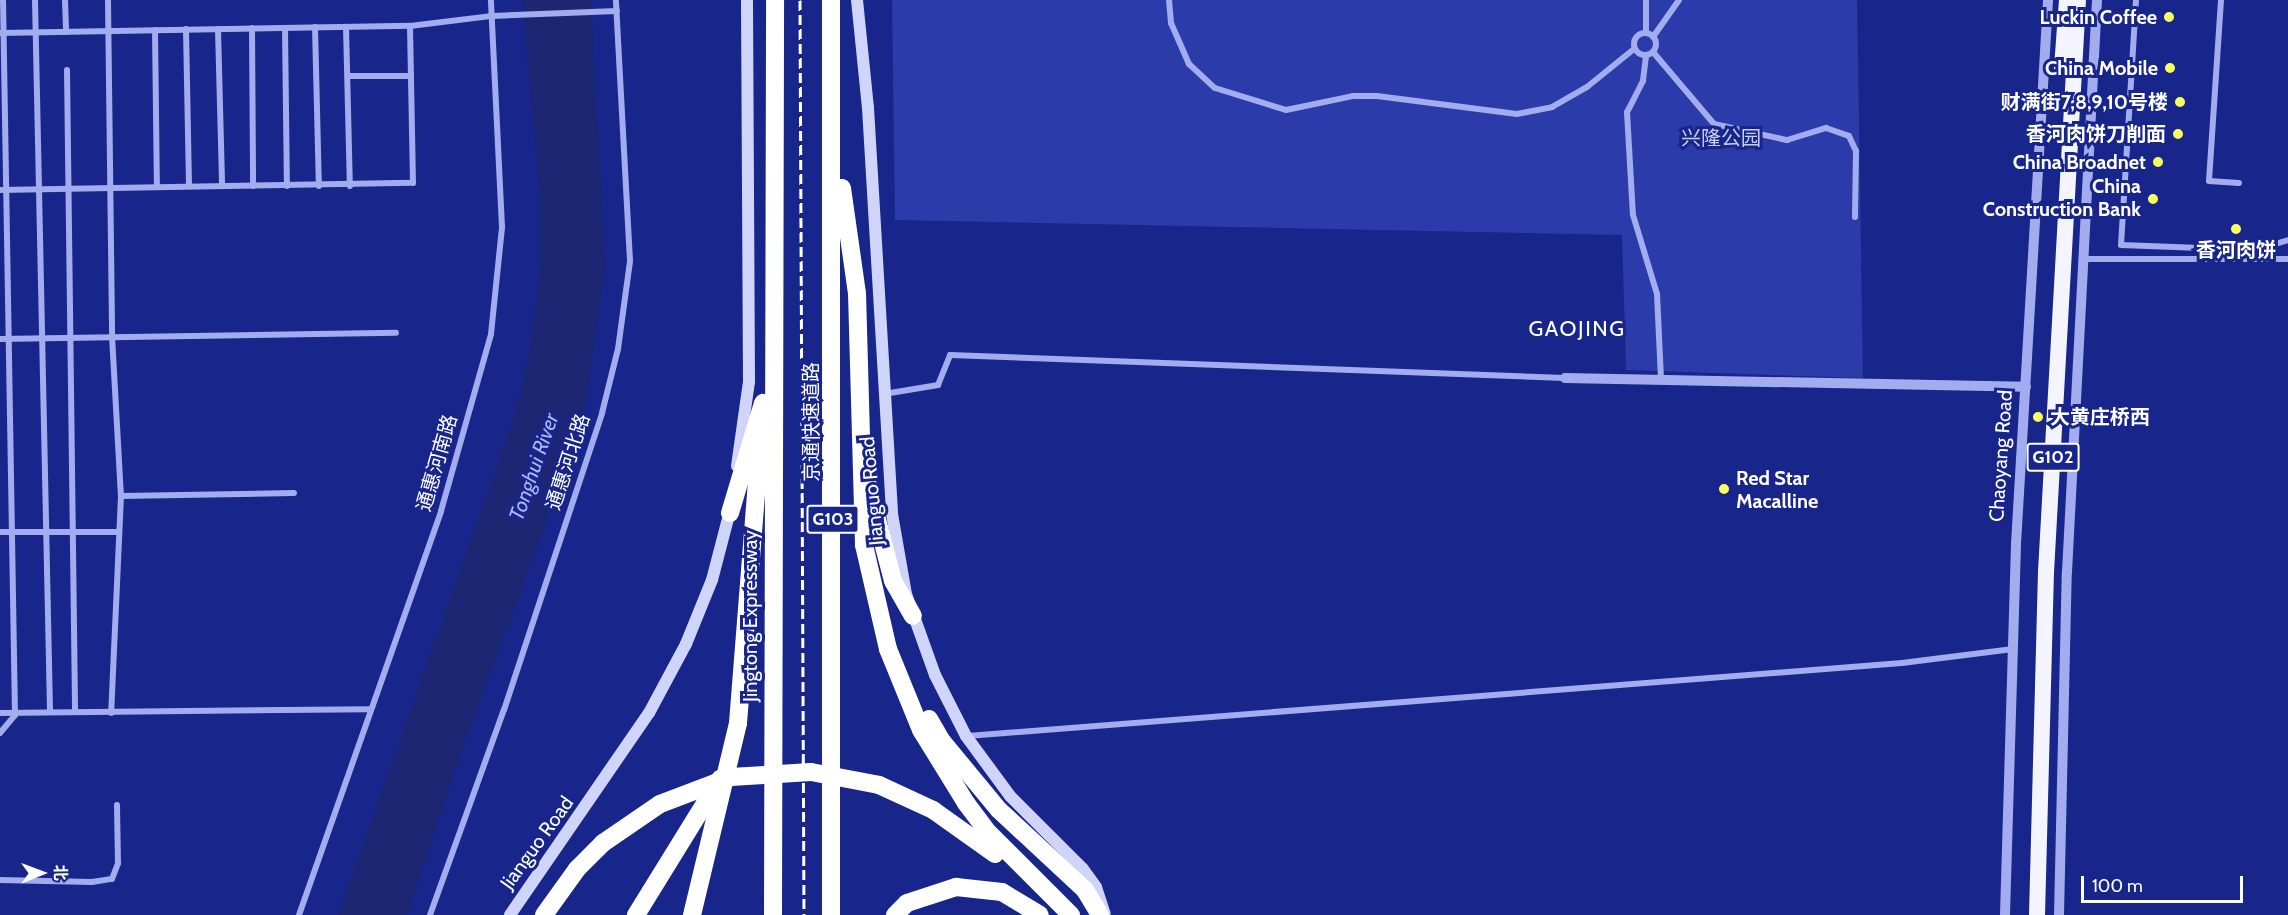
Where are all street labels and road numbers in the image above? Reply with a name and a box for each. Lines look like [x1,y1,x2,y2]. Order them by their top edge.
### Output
street label: 京通快速道路 [799,362,823,482]
street label: Chaoyang Road [1984,389,2018,523]
street label: 通惠河北路 [541,411,595,513]
street label: 通惠河南路 [412,412,462,514]
street label: Jianguo Road [855,436,889,546]
road number: G102 [2026,442,2080,472]
road number: G103 [806,504,860,534]
street label: Jingtong Expressway [738,530,762,702]
street label: Jianguo Road [495,792,579,894]

